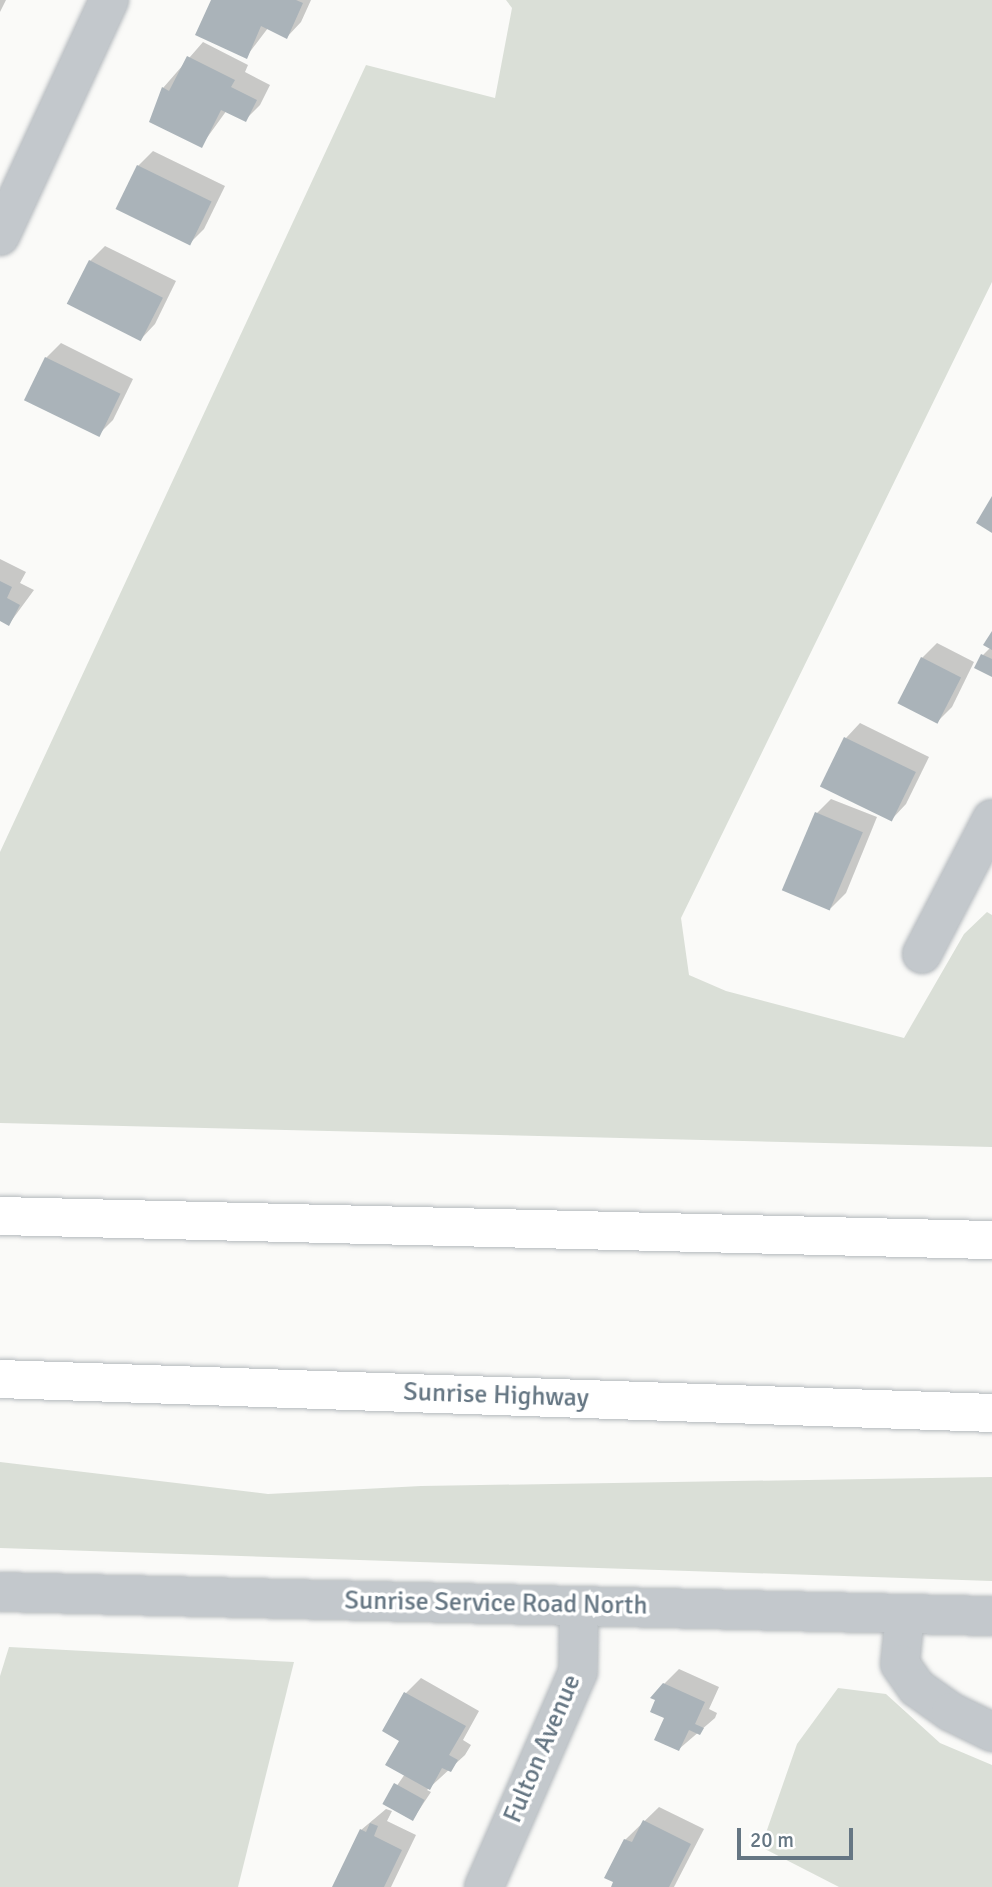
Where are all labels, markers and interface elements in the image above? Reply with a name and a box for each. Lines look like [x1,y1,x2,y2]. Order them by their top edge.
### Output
street label: Sunrise Highway [403,1377,589,1415]
street label: Sunrise Service Road North [344,1586,648,1622]
street label: Fulton Avenue [498,1670,588,1828]
scale bar [740,1814,856,1858]
text: 20 m [750,1827,794,1853]

